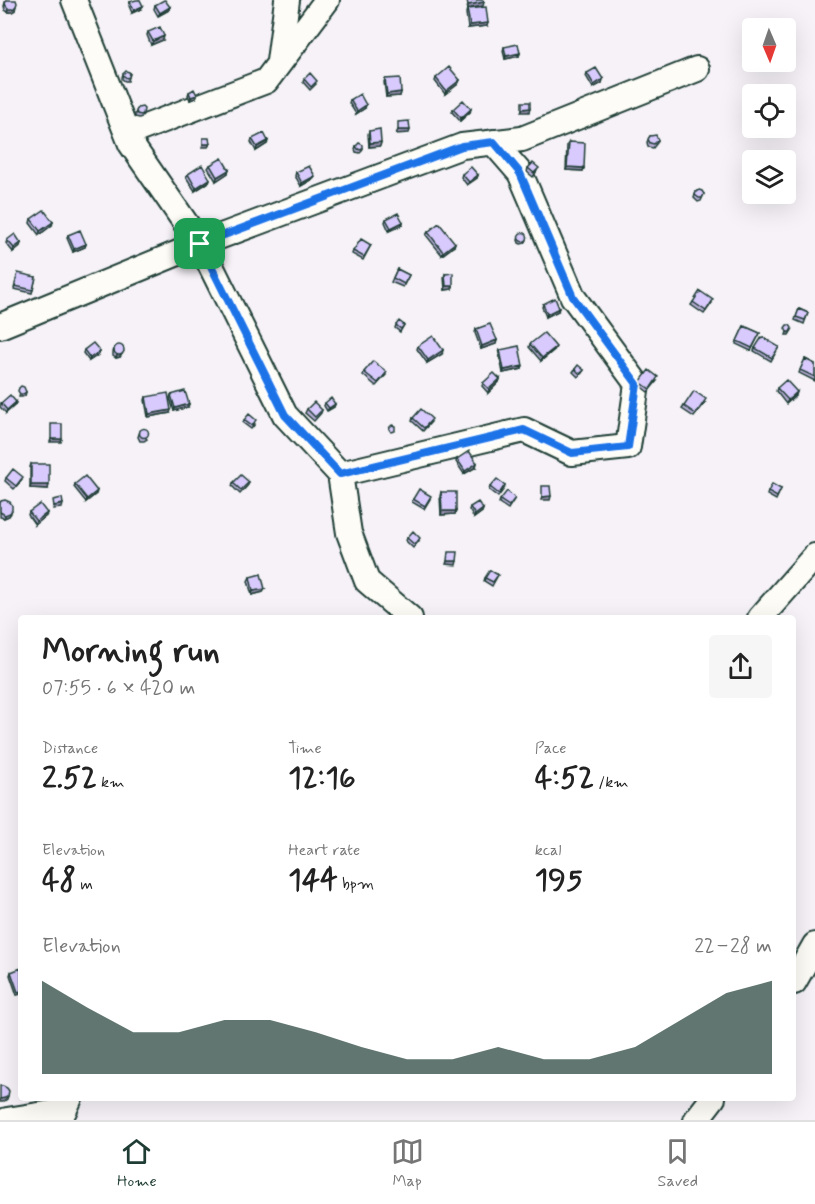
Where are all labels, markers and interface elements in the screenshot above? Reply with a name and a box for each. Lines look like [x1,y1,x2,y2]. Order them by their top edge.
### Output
north arrow [742,18,796,72]
map controls [742,18,796,204]
button: locate [742,84,796,138]
button: layers [742,150,796,204]
pin [174,218,225,269]
icon: arrive [183,227,216,260]
text: Morning run [42,630,220,674]
button: share [709,635,772,698]
text: 07:55 · 6 × 420 m [42,675,195,702]
text: Distance [42,738,98,759]
text: Time [288,738,322,759]
text: Pace [535,738,567,759]
text: 2.52 [42,759,97,798]
text: 12:16 [288,759,356,798]
text: 4:52 [535,759,594,798]
text: km [97,772,124,793]
text: /km [594,772,629,793]
text: Elevation [42,840,105,861]
text: Heart rate [288,840,360,861]
text: kcal [535,840,562,861]
text: 48 [42,861,76,900]
text: 144 [288,861,338,900]
text: 195 [535,861,583,900]
text: m [76,874,93,895]
text: bpm [338,874,374,895]
text: Elevation [42,933,121,960]
text: 22–28 m [694,933,772,960]
tab: Home [117,1135,157,1192]
tab: Map [391,1135,424,1192]
tab: Saved [658,1135,698,1192]

